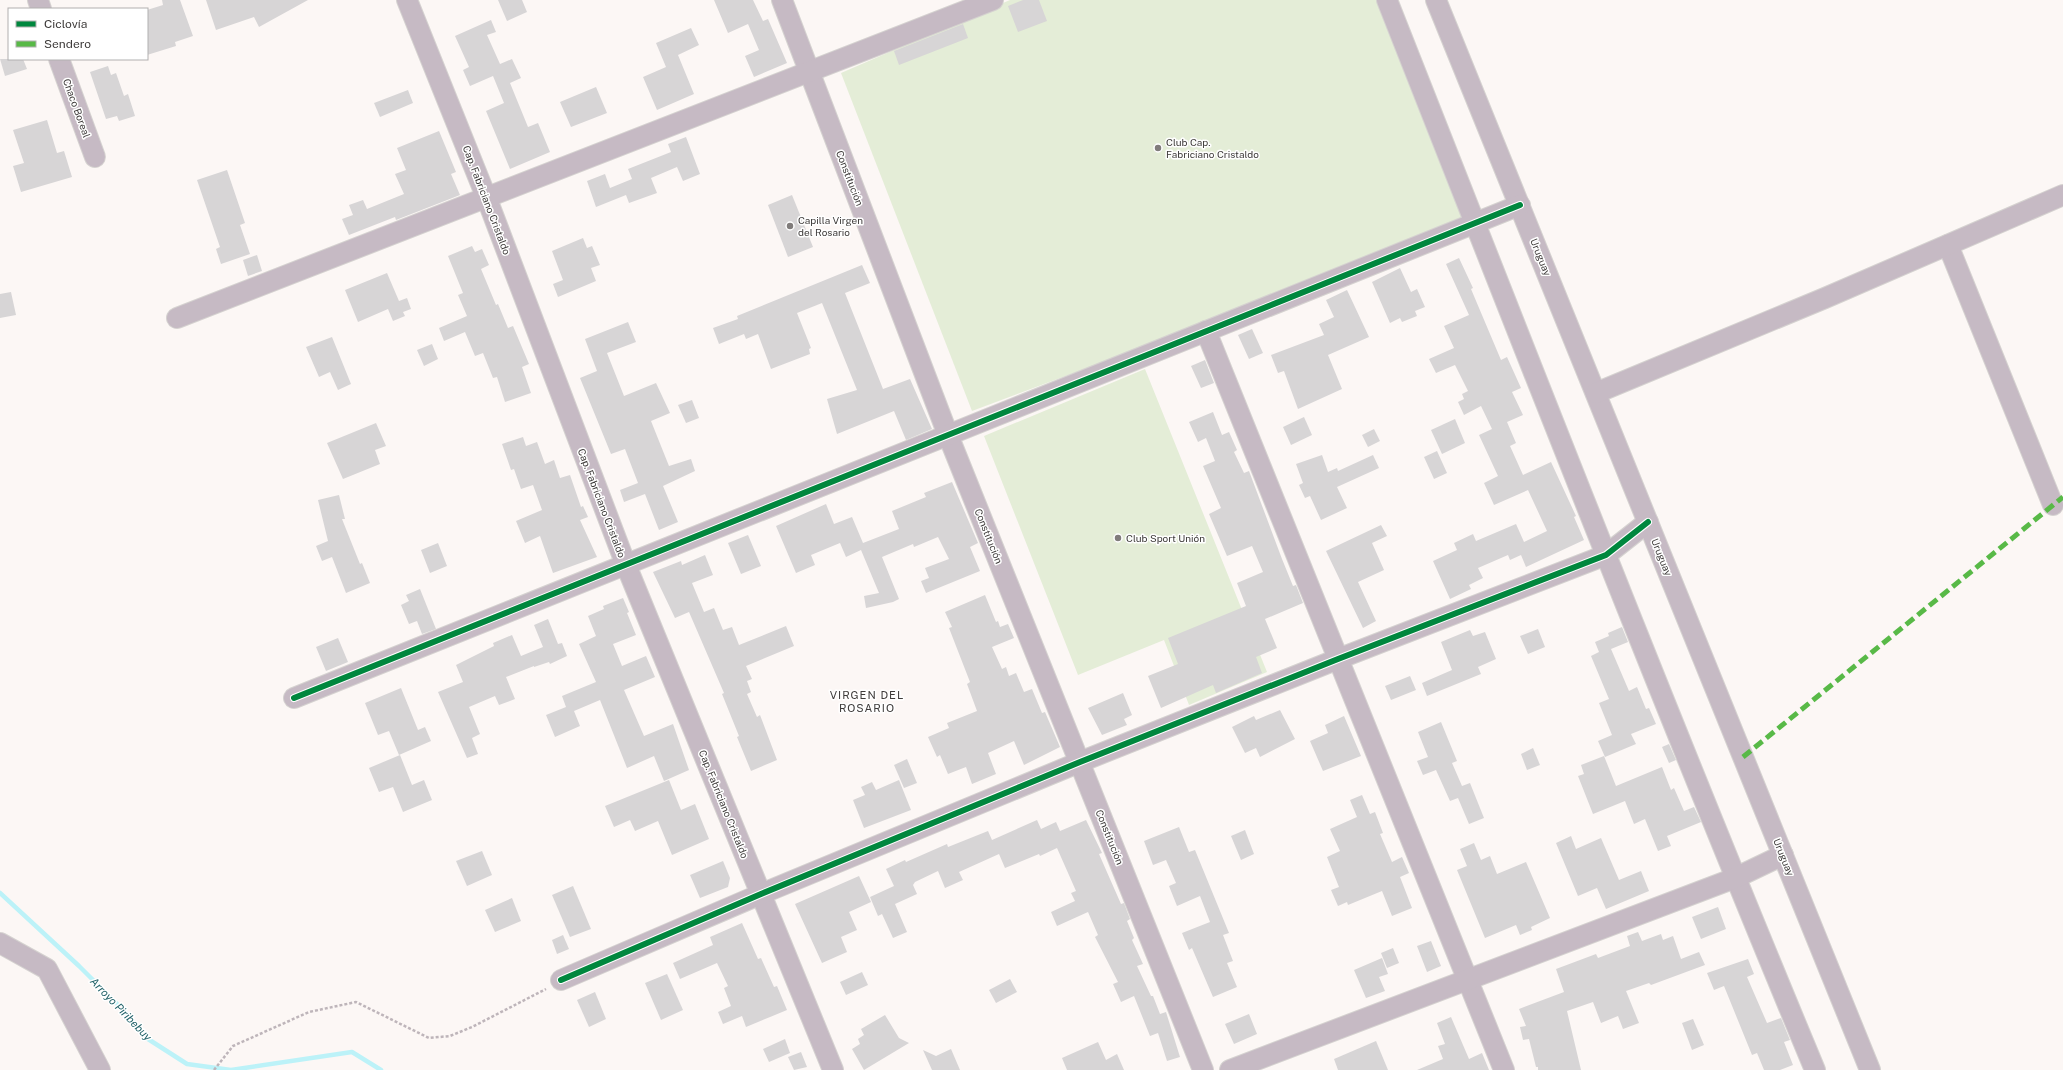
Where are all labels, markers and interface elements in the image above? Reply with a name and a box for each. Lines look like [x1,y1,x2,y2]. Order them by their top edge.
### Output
legend [8,8,148,60]
text: Ciclovía [44,17,87,31]
text: Sendero [44,37,91,51]
street label: Chaco Boreal [61,77,93,139]
place label: Club Cap. Fabriciano Cristaldo [1166,136,1259,160]
marker: Club Cap. Fabriciano Cristaldo [1153,143,1163,153]
street label: Cap. Fabriciano Cristaldo [461,144,513,257]
street label: Constitución [834,149,866,208]
place label: Capilla Virgen del Rosario [798,214,863,238]
marker: Capilla Virgen del Rosario [785,221,795,231]
street label: Uruguay [1528,237,1554,278]
street label: Cap. Fabriciano Cristaldo [576,447,628,560]
street label: Constitución [972,507,1006,566]
place label: Club Sport Unión [1126,532,1205,544]
marker: Club Sport Unión [1113,533,1123,543]
street label: Uruguay [1649,537,1675,578]
district label: VIRGEN DEL ROSARIO [830,689,904,714]
street label: Cap. Fabriciano Cristaldo [697,748,751,860]
street label: Constitución [1093,808,1127,867]
street label: Uruguay [1771,837,1797,878]
water label: Arroyo Piribebuy [88,975,154,1043]

